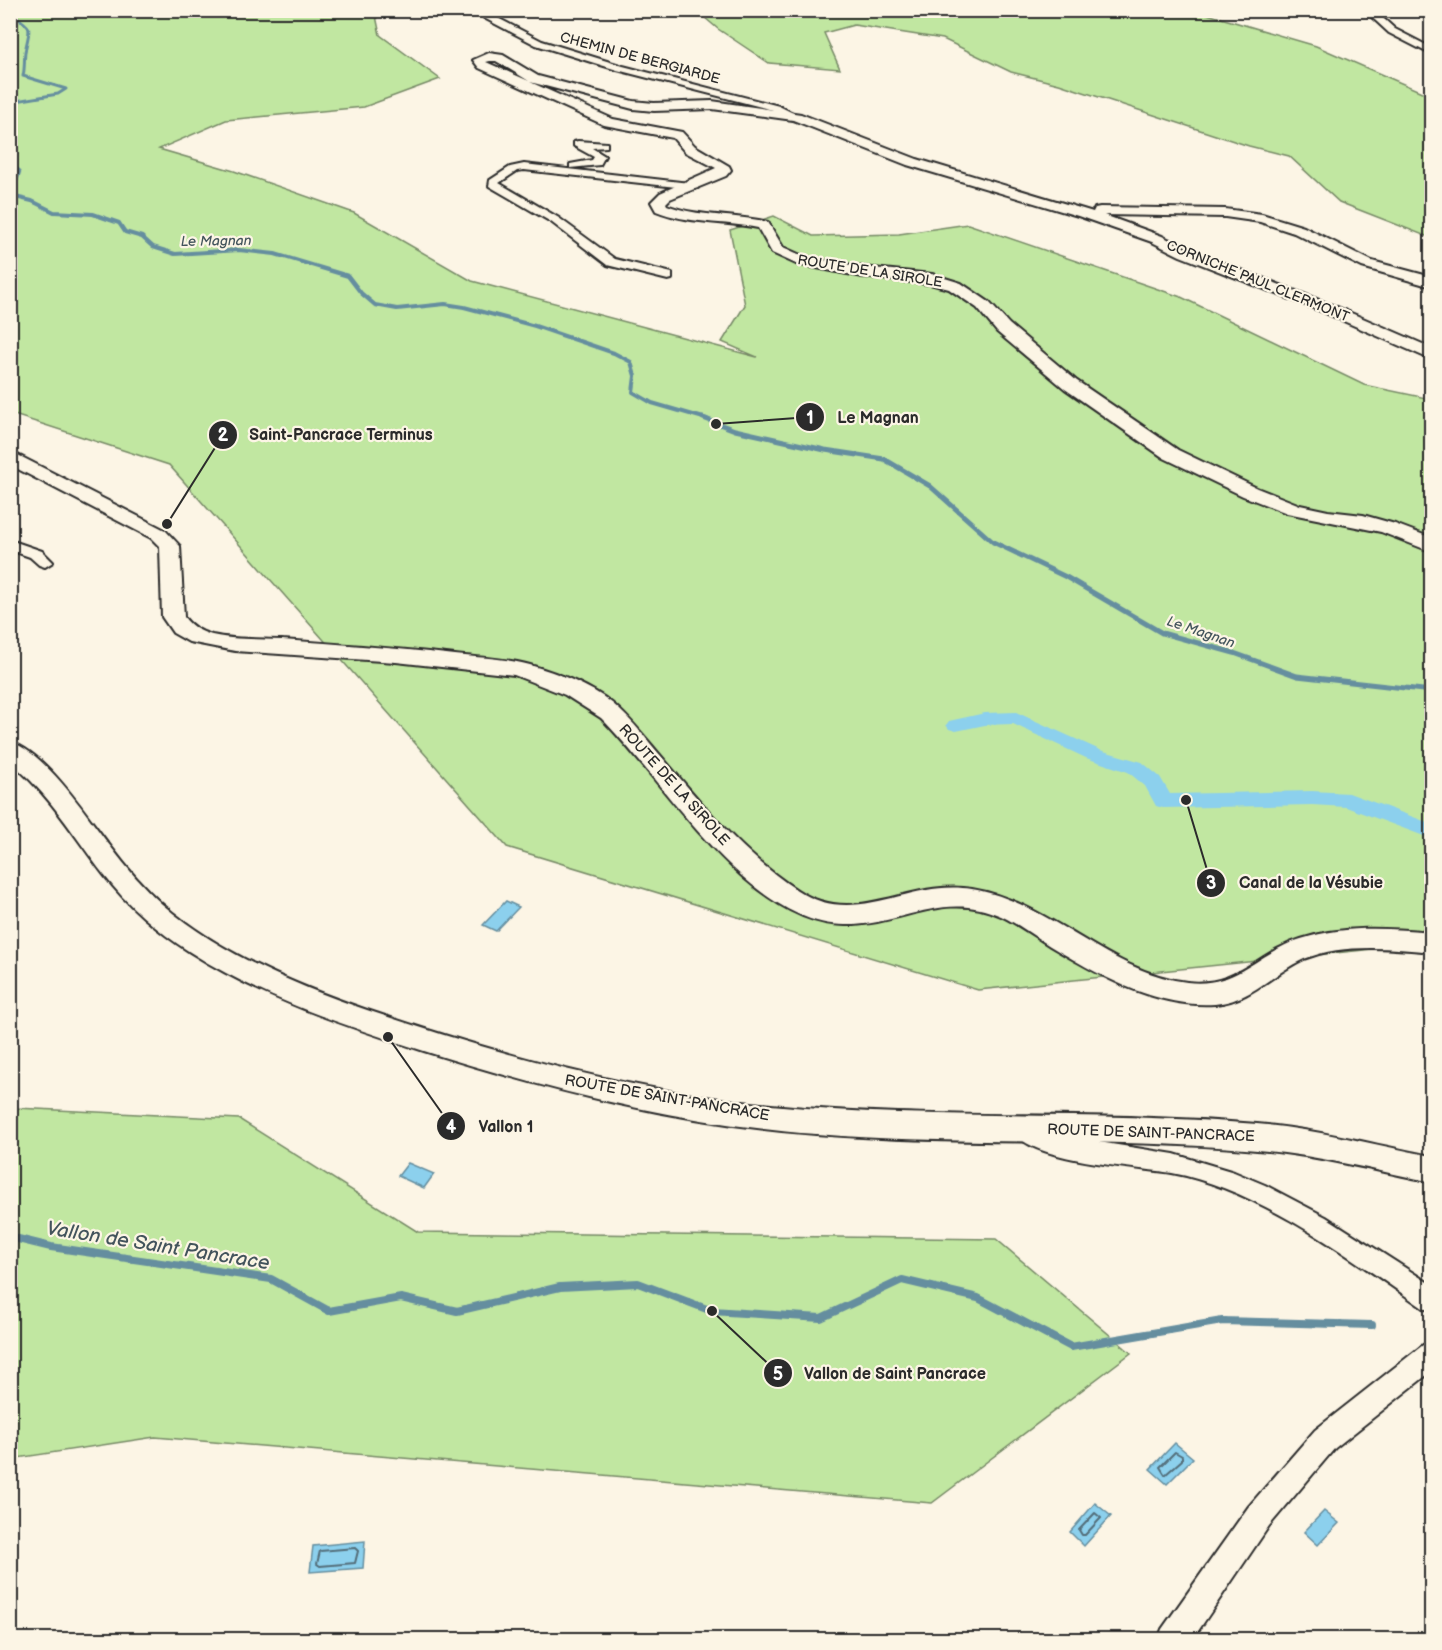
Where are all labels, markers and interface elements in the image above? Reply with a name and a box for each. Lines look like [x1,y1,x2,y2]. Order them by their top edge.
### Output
street label: CHEMIN DE BERGIARDE [558,28,722,88]
water label: Le Magnan [180,232,252,250]
street label: CORNICHE PAUL CLERMONT [1164,236,1352,326]
street label: ROUTE DE LA SIROLE [796,251,944,291]
callout: Le Magnan [795,400,931,434]
text: 1 [806,408,814,429]
text: Le Magnan [837,409,919,428]
callout: Saint-Pancrace Terminus [208,418,445,452]
text: 2 [218,425,229,446]
text: Saint-Pancrace Terminus [249,426,433,445]
water label: Le Magnan [1165,612,1237,652]
street label: ROUTE DE LA SIROLE [614,720,734,850]
callout: Canal de la Vésubie [1196,866,1395,900]
text: 3 [1206,873,1216,894]
text: Canal de la Vésubie [1239,874,1383,893]
street label: ROUTE DE SAINT-PANCRACE [563,1071,771,1125]
callout: Vallon 1 [436,1109,545,1143]
text: 4 [446,1117,457,1138]
text: Vallon 1 [479,1118,533,1137]
street label: ROUTE DE SAINT-PANCRACE [1047,1120,1255,1146]
water label: Vallon de Saint Pancrace [45,1217,272,1276]
callout: Vallon de Saint Pancrace [763,1356,998,1390]
text: 5 [773,1364,783,1385]
text: Vallon de Saint Pancrace [804,1365,986,1384]

